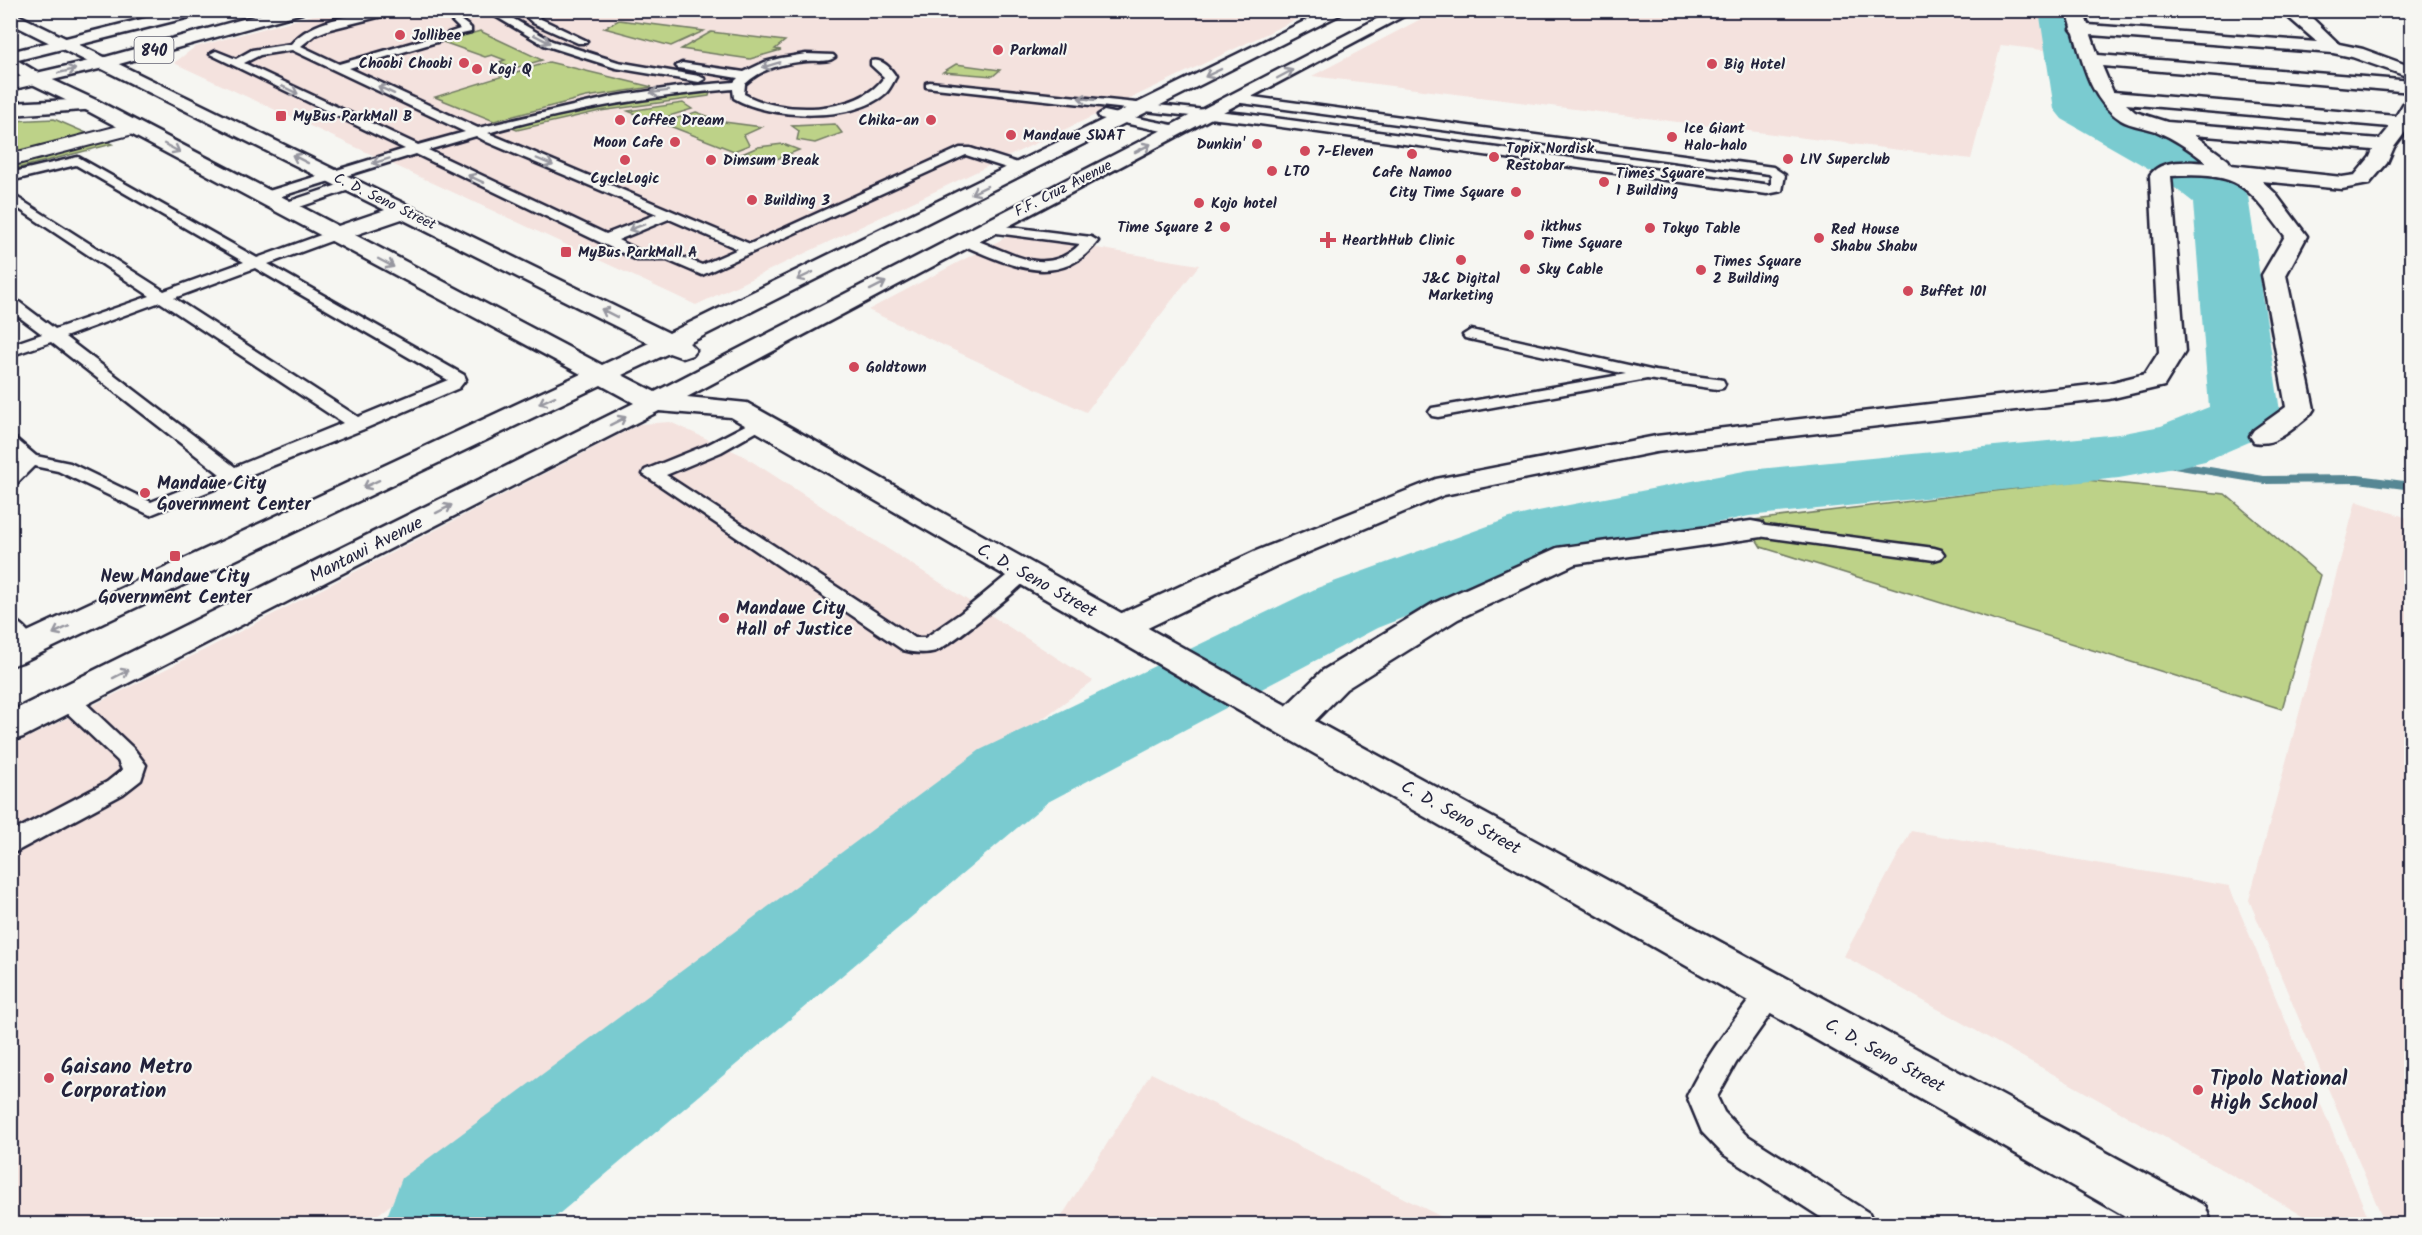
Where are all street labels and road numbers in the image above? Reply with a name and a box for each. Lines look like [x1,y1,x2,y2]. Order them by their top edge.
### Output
road number: 840 [134,37,174,63]
street label: F.F. Cruz Avenue [1010,154,1117,224]
street label: C. D. Seno Street [329,167,440,237]
street label: Mantawi Avenue [305,509,429,591]
street label: C. D. Seno Street [971,536,1103,627]
street label: C. D. Seno Street [1395,773,1527,864]
street label: C. D. Seno Street [1819,1011,1951,1102]

